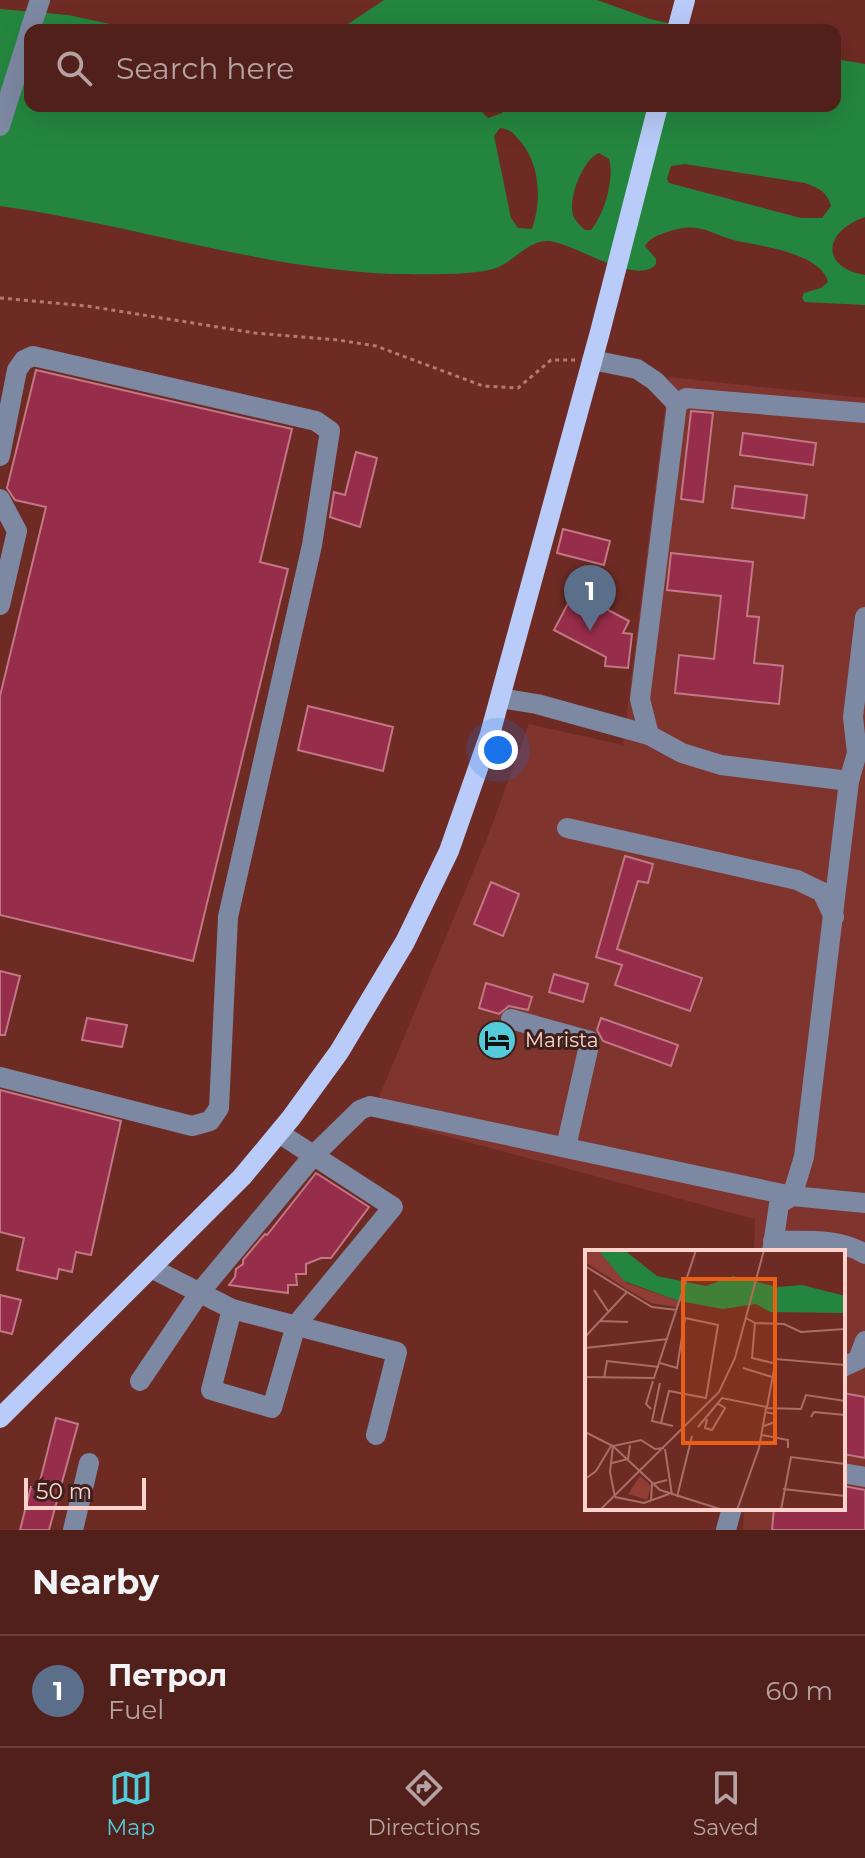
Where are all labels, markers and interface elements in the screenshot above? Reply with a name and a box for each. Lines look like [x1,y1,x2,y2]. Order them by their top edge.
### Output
search box [24,24,841,112]
icon: search [52,46,96,90]
text: Search here [116,50,294,87]
pin: 1 [564,565,616,631]
your location [478,730,518,770]
hotel icon: Marista [476,1019,518,1061]
place label: Marista [525,1028,598,1052]
inset map [585,1250,845,1510]
scale bar [24,1474,146,1510]
text: 50 m [36,1478,92,1505]
text: Nearby [32,1561,159,1603]
text: Петрол [108,1657,227,1694]
text: 1 [53,1675,63,1707]
text: 60 m [766,1675,833,1707]
text: Fuel [108,1694,164,1726]
tab: Map [106,1766,155,1841]
tab: Directions [368,1766,480,1841]
tab: Saved [693,1766,759,1841]

